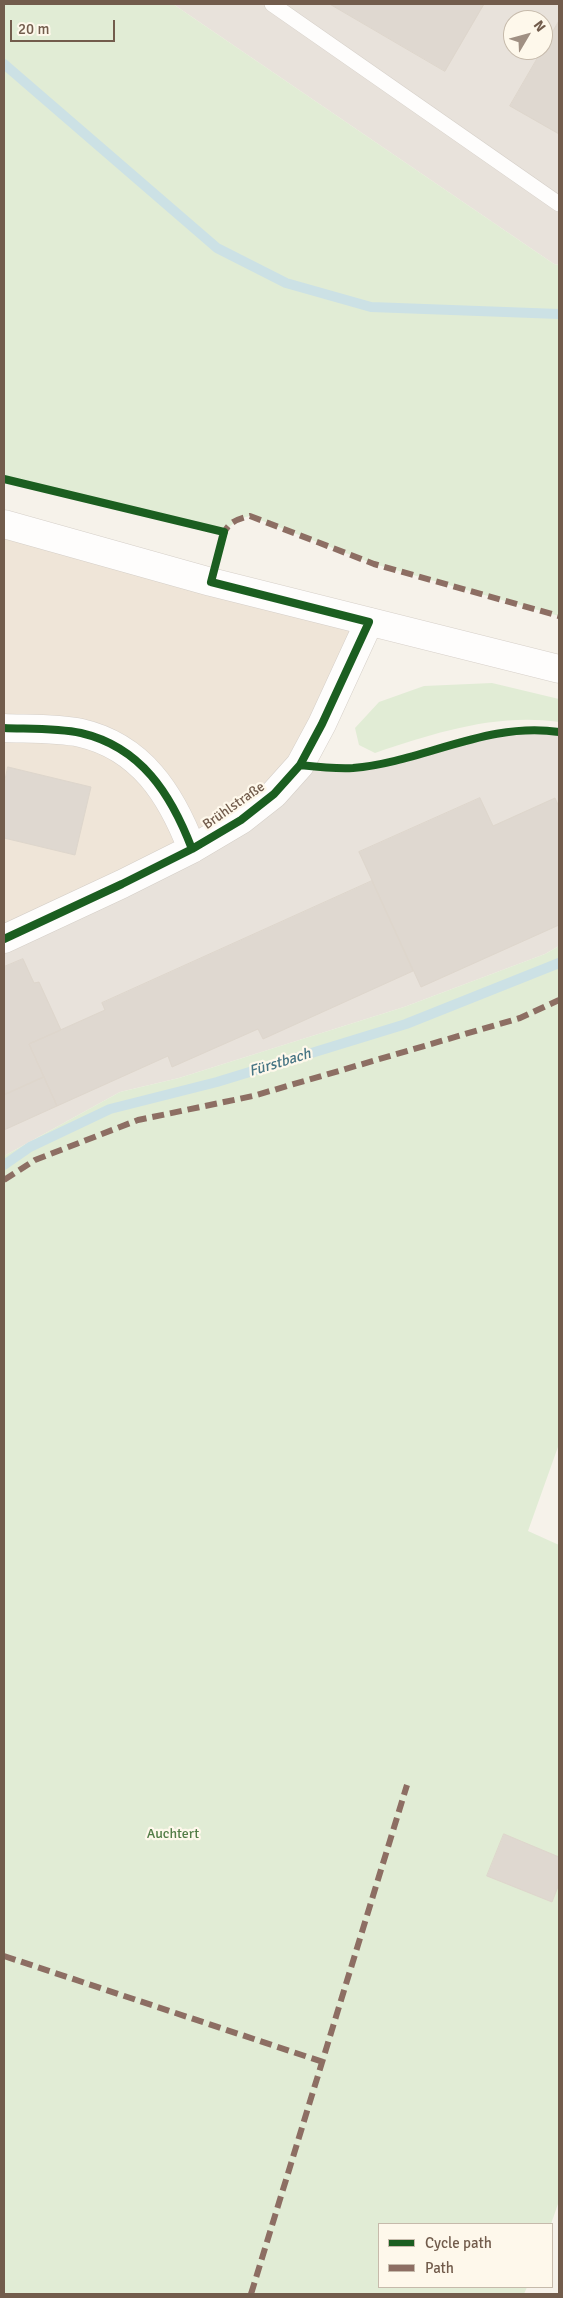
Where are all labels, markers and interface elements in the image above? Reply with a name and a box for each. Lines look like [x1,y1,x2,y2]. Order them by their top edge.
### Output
scale bar [12,10,118,42]
north arrow [503,10,553,60]
text: N [530,17,549,35]
text: 20 m [18,20,49,38]
street label: Brühlstraße [200,779,268,833]
water label: Fürstbach [247,1045,313,1081]
park label: Auchtert [147,1826,199,1842]
legend [378,2223,553,2288]
text: Cycle path [425,2234,492,2252]
text: Path [425,2259,454,2277]

